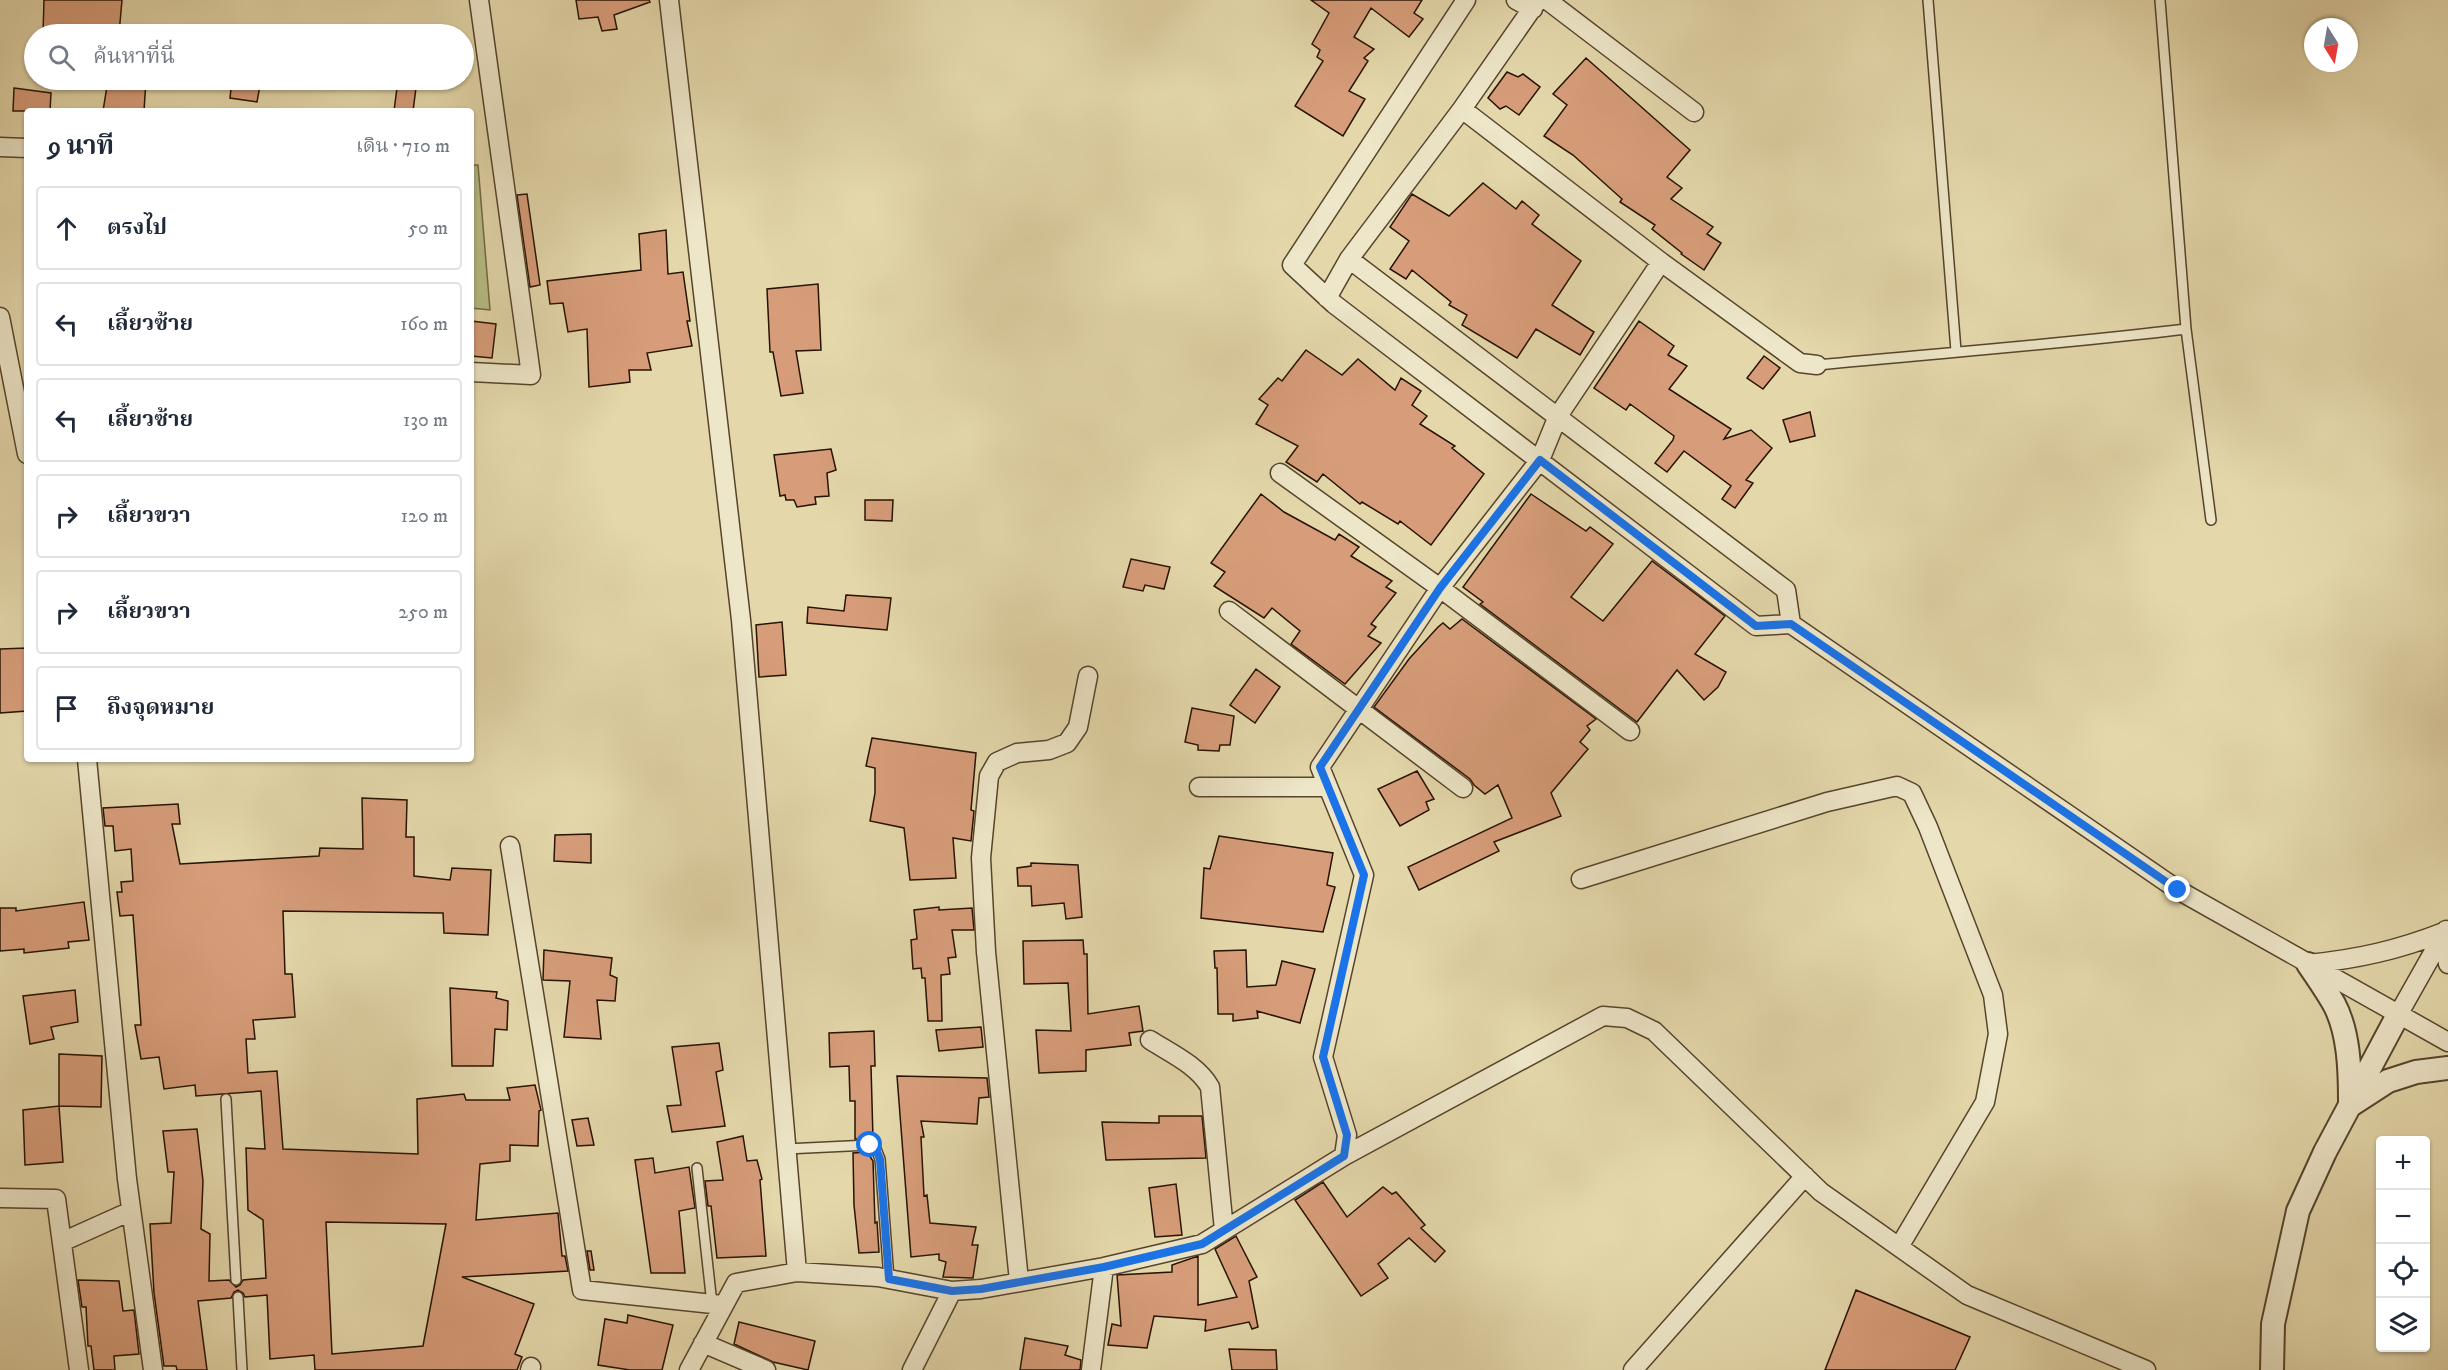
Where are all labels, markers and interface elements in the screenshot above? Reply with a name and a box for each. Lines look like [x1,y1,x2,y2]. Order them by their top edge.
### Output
north arrow [2304,18,2358,72]
search box [24,24,474,90]
icon: search [45,41,78,74]
text: ค้นหาที่นี่ [93,43,175,70]
text: 9 นาที [48,130,114,163]
text: เดิน · 710 m [356,134,450,159]
icon: ahead [50,212,83,245]
text: ตรงไป [107,214,167,241]
text: 50 m [408,216,448,241]
icon: left [50,308,83,341]
text: เลี้ยวซ้าย [107,310,193,337]
text: 160 m [400,312,448,337]
icon: left [50,404,83,437]
text: เลี้ยวซ้าย [107,406,193,433]
text: 130 m [403,408,448,433]
icon: right [50,500,83,533]
text: เลี้ยวขวา [107,502,191,529]
text: 120 m [401,504,448,529]
icon: right [50,596,83,629]
text: เลี้ยวขวา [107,598,191,625]
text: 250 m [398,600,448,625]
icon: arrive [50,692,83,725]
text: ถึงจุดหมาย [107,694,214,721]
route end [2164,876,2190,902]
route start [856,1131,882,1157]
map controls [2376,1136,2430,1352]
button: + [2376,1136,2430,1190]
button: − [2376,1190,2430,1244]
button: locate [2376,1244,2430,1298]
button: layers [2376,1298,2430,1352]

